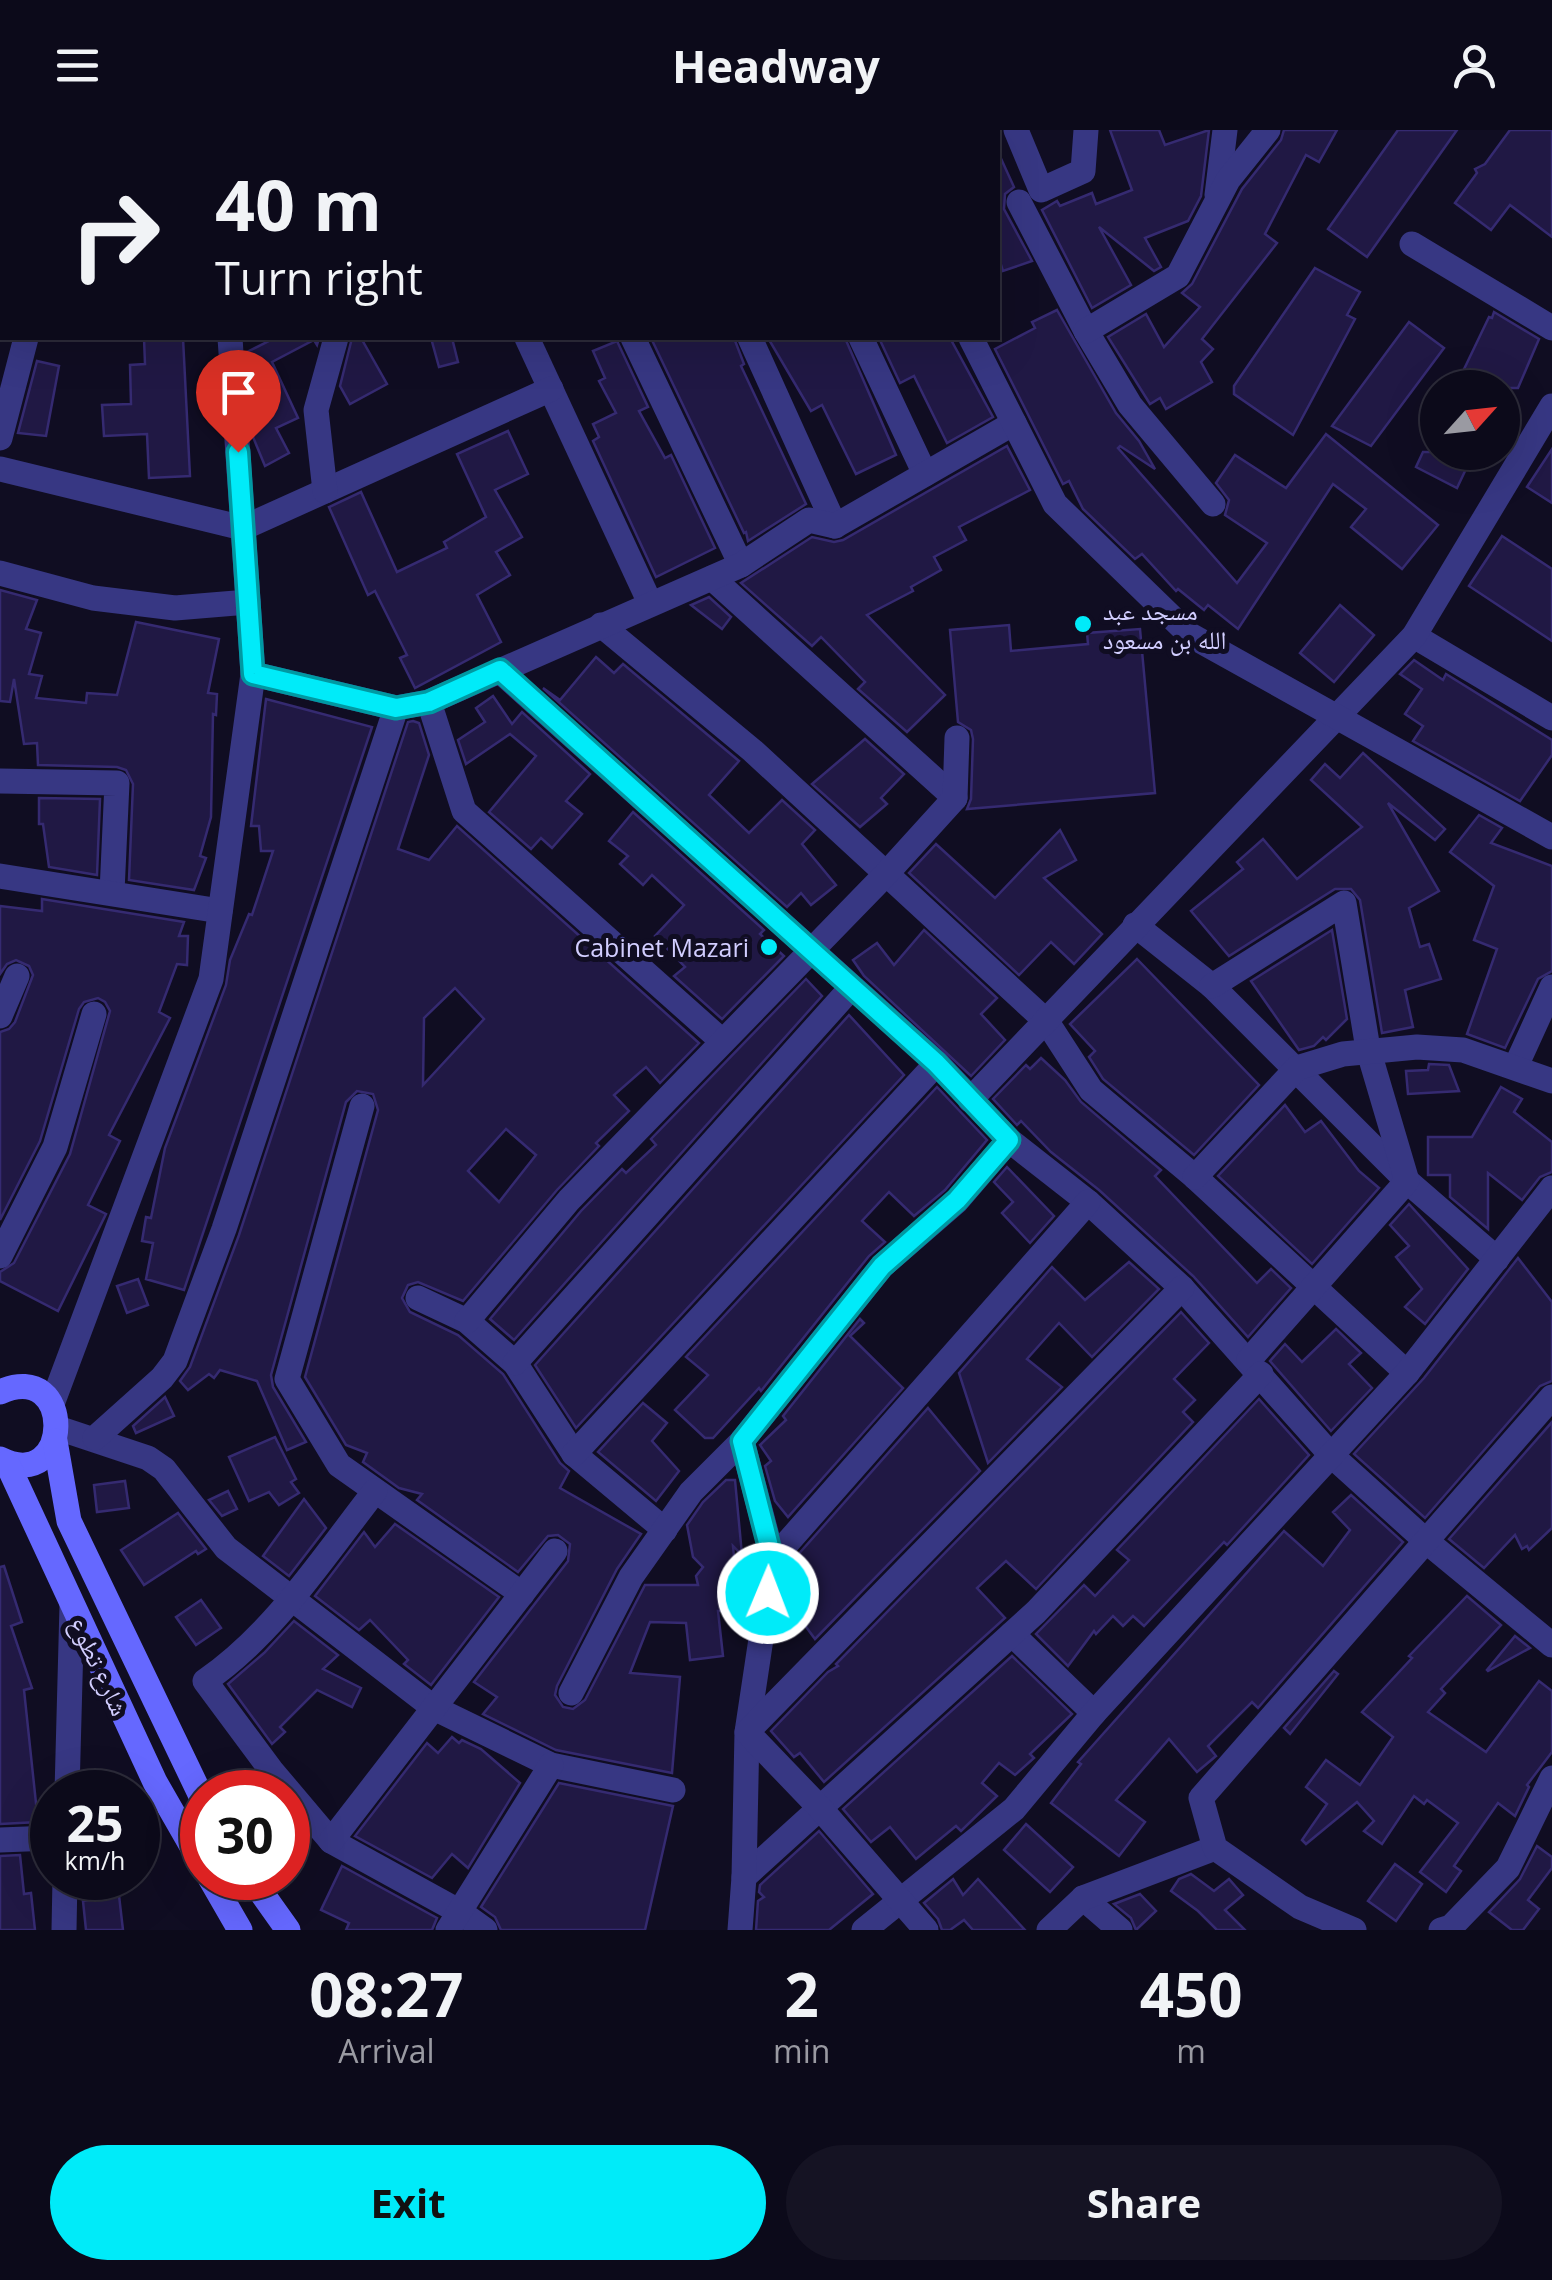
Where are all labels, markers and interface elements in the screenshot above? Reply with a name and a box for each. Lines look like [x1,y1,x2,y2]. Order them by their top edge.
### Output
text: Headway [672,35,880,96]
icon: menu [50,38,105,93]
icon: person [1447,38,1502,93]
text: 40 m [215,156,382,252]
icon: right [50,170,180,300]
text: Turn right [215,247,423,308]
pin [196,350,281,453]
icon: arrive [211,365,266,420]
north arrow [1420,370,1520,470]
map controls [1420,370,1520,470]
place label: مسجد عبد الله بن مسعود [1103,593,1227,656]
marker: مسجد عبد الله بن مسعود [1072,613,1094,635]
place label: Cabinet Mazari [574,930,749,964]
marker: Cabinet Mazari [758,936,780,958]
position arrow [716,1541,820,1645]
street label: شارع تطوع [62,1611,138,1721]
speed limit sign: 30 [180,1770,310,1900]
text: 25 [66,1789,124,1857]
text: km/h [65,1843,125,1877]
text: 08:27 [309,1953,464,2035]
text: 2 [785,1953,819,2035]
text: 450 [1140,1953,1243,2035]
text: Arrival [338,2029,435,2072]
text: min [773,2029,830,2072]
text: m [1176,2029,1206,2072]
button: Exit [50,2145,766,2260]
button: Share [786,2145,1502,2260]

